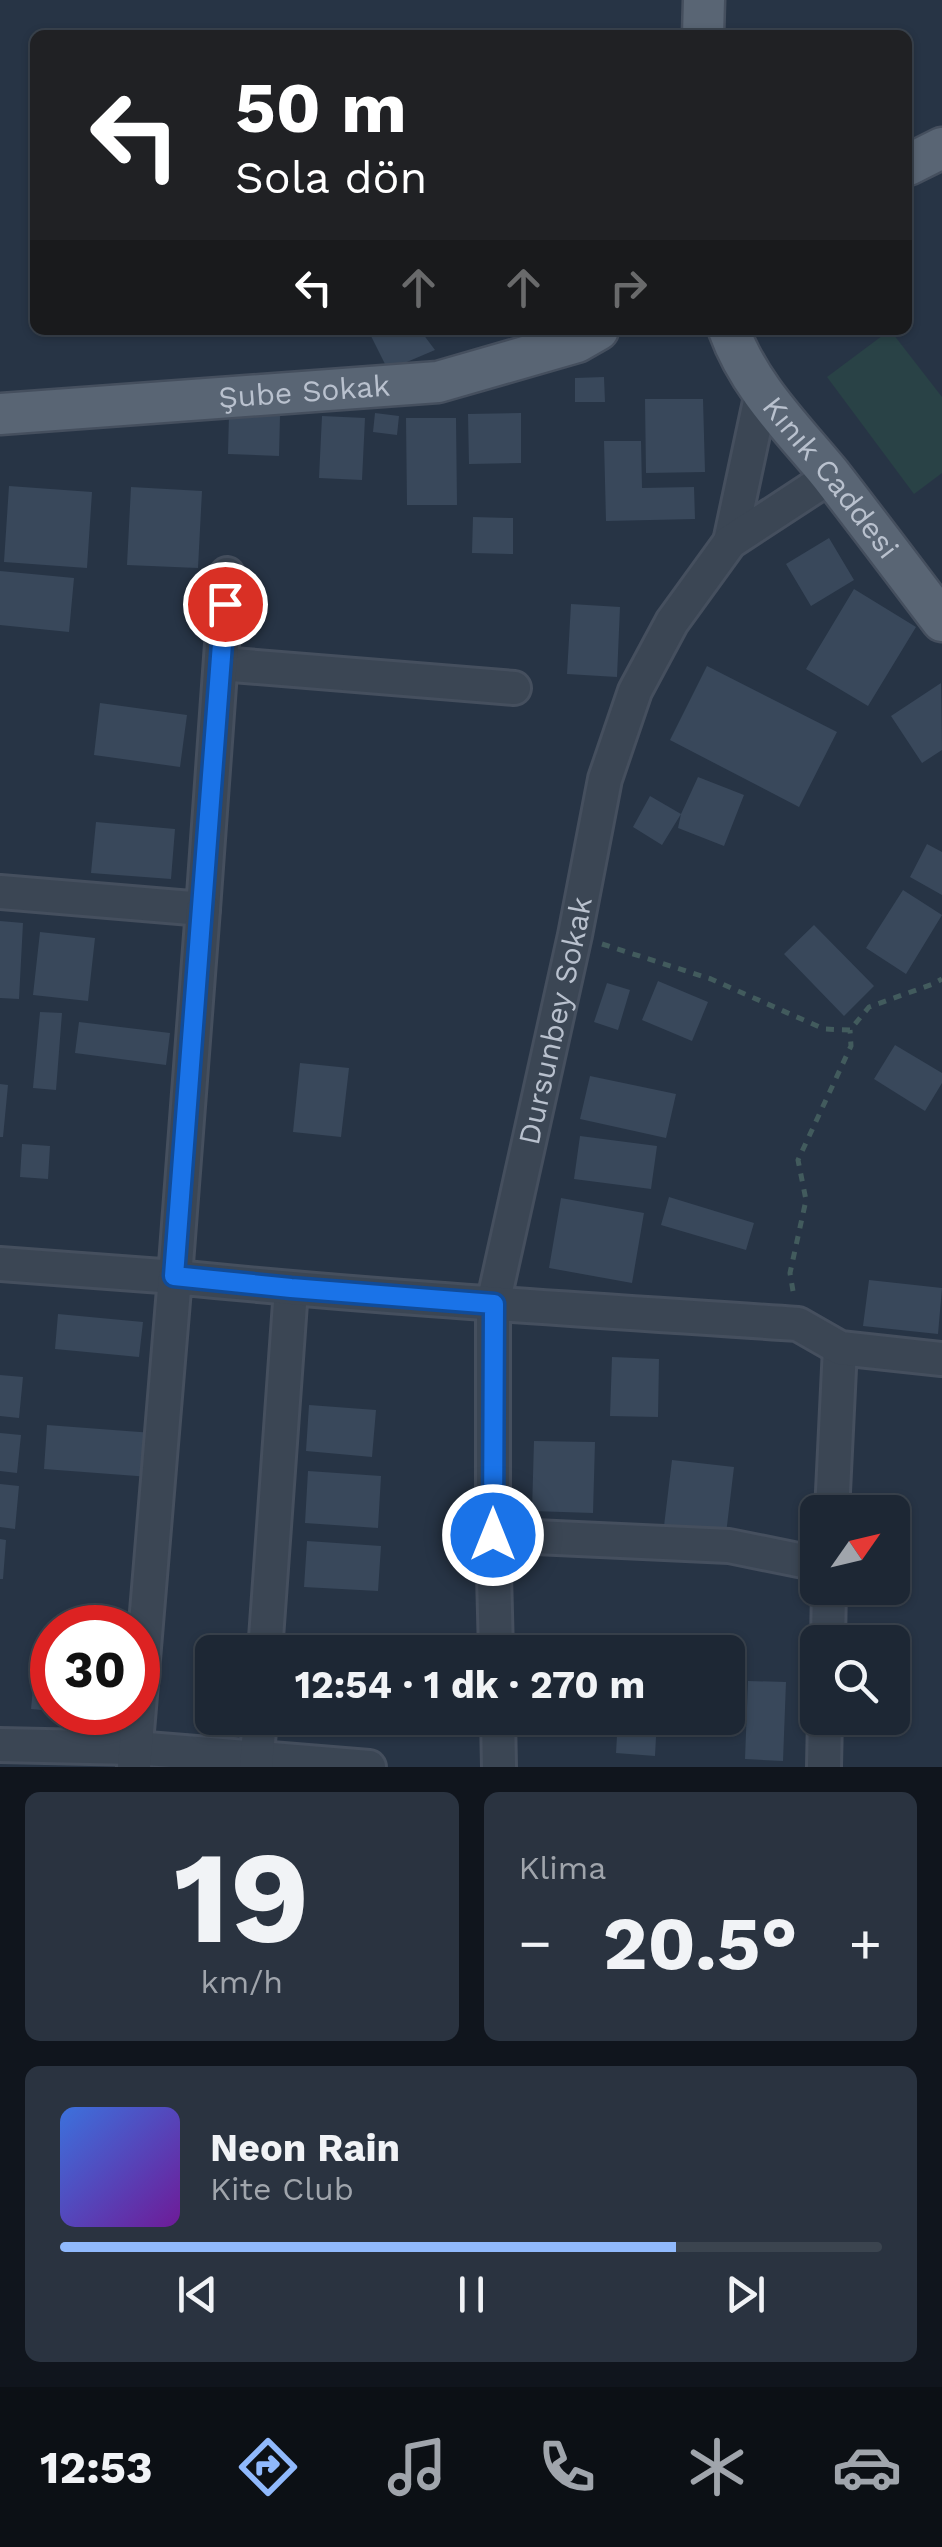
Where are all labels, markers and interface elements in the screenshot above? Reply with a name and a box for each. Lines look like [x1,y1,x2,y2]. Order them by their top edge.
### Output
text: 50 m [235,67,407,149]
icon: left [70,70,200,200]
text: Sola dön [235,151,427,204]
icon: left [286,260,341,315]
icon: ahead [391,260,446,315]
icon: ahead [496,260,551,315]
icon: right [601,260,656,315]
street label: Şube Sokak [217,368,391,415]
street label: Kınık Caddesi [755,390,906,565]
pin [183,562,268,647]
icon: arrive [198,577,253,632]
street label: Dursunbey Sokak [511,894,599,1148]
position arrow [441,1483,545,1587]
north arrow [800,1495,910,1605]
map controls [800,1495,910,1735]
speed limit sign: 30 [30,1605,160,1735]
button: search [800,1625,910,1735]
text: 12:54 · 1 dk · 270 m [295,1663,645,1707]
text: 19 [174,1821,310,1974]
text: Klima [519,1849,606,1887]
text: 20.5° [603,1899,798,1987]
text: − [519,1911,552,1975]
text: + [849,1911,882,1975]
text: km/h [201,1963,283,2001]
text: Neon Rain [210,2126,400,2170]
text: Kite Club [210,2170,354,2208]
icon: previous [170,2267,225,2322]
icon: pause [444,2267,499,2322]
icon: next [718,2267,773,2322]
icon: directions [233,2432,303,2502]
icon: music [382,2432,452,2502]
icon: phone [532,2432,602,2502]
icon: climate [682,2432,752,2502]
icon: car [832,2432,902,2502]
text: 12:53 [40,2441,153,2494]

